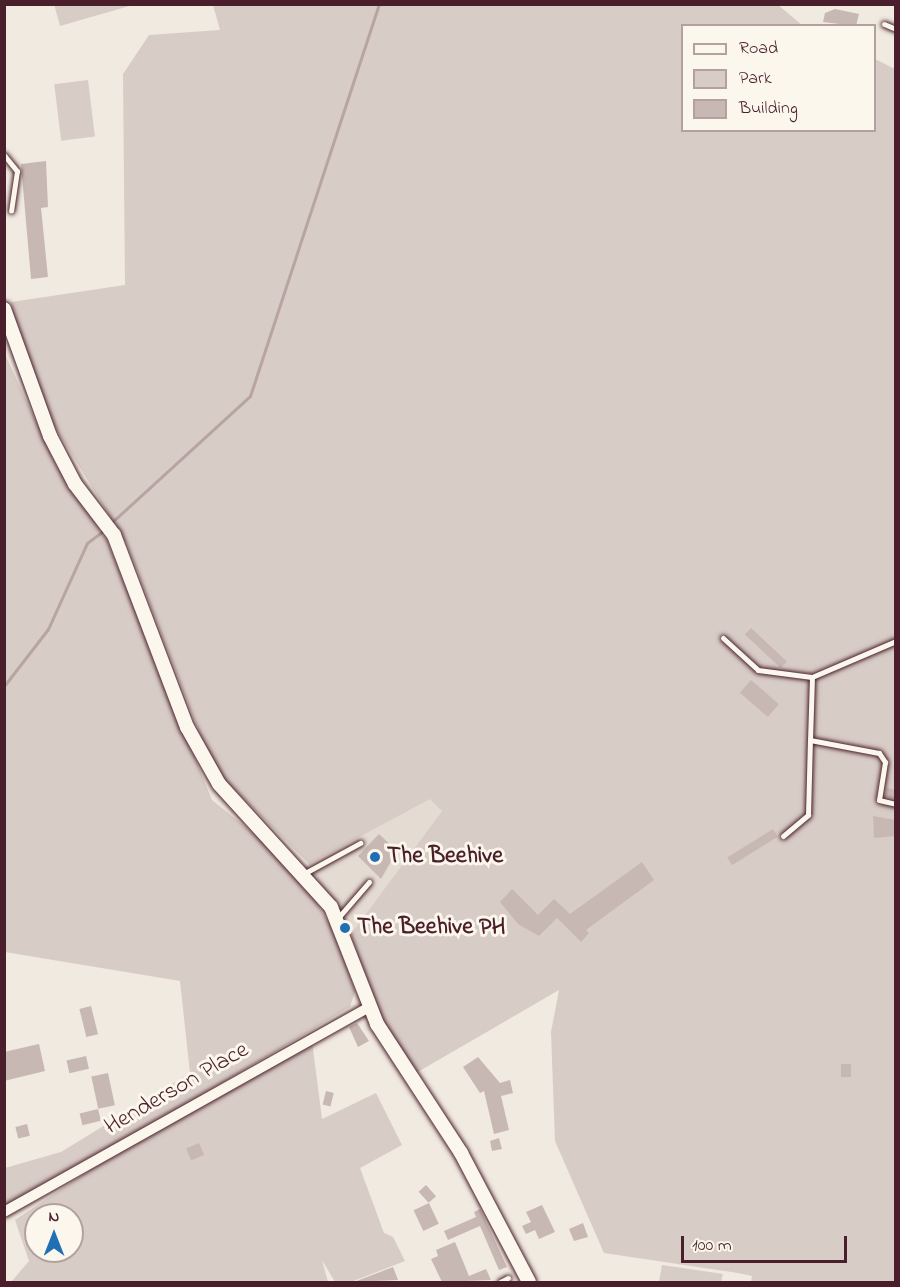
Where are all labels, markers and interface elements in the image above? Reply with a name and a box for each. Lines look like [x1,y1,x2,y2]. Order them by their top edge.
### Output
legend [681,24,876,132]
text: Road [739,36,778,62]
text: Park [739,66,772,92]
text: Building [739,96,798,122]
place label: The Beehive [387,843,503,871]
marker: The Beehive [368,850,382,864]
place label: The Beehive PH [357,914,505,942]
marker: The Beehive PH [338,921,352,935]
street label: Henderson Place [100,1036,254,1142]
north arrow [24,1203,84,1263]
text: N [49,1205,59,1229]
scale bar [684,1224,850,1262]
text: 100 m [692,1233,732,1259]

